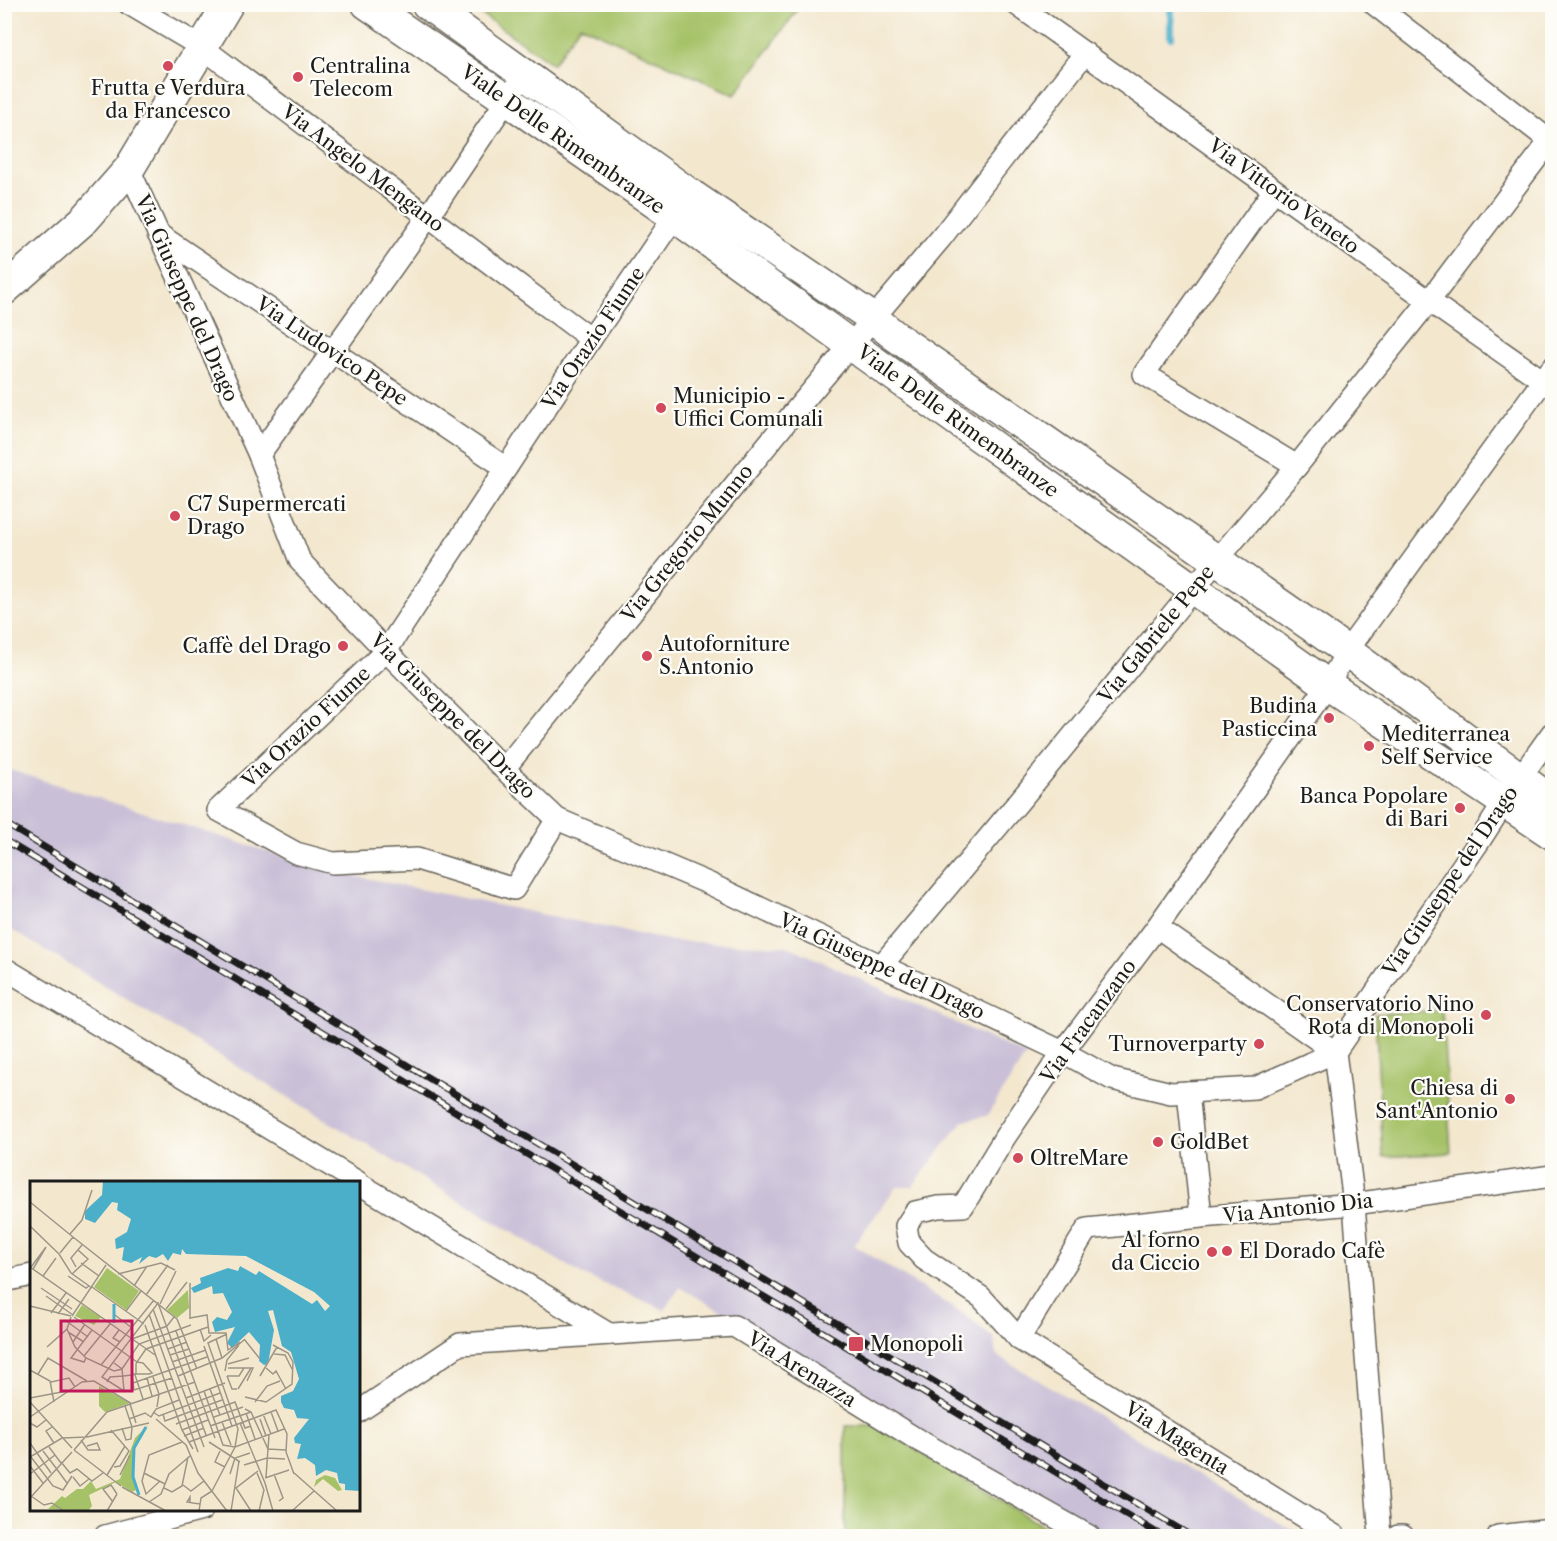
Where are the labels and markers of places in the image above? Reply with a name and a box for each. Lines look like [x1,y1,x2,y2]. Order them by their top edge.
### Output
place label: Centralina Telecom [310,54,411,101]
marker: Frutta e Verdura da Francesco [161,59,175,73]
marker: Centralina Telecom [291,70,305,84]
place label: Frutta e Verdura da Francesco [91,76,246,123]
place label: Municipio - Uffici Comunali [673,384,823,431]
marker: Municipio - Uffici Comunali [654,401,668,415]
place label: C7 Supermercati Drago [187,492,346,539]
marker: C7 Supermercati Drago [168,509,182,523]
place label: Autoforniture S.Antonio [658,632,790,679]
place label: Caffè del Drago [183,634,331,658]
marker: Caffè del Drago [336,639,350,653]
marker: Autoforniture S.Antonio [640,649,654,663]
place label: Budina Pasticcina [1222,694,1317,741]
marker: Budina Pasticcina [1322,711,1336,725]
place label: Mediterranea Self Service [1381,722,1511,769]
marker: Mediterranea Self Service [1362,739,1376,753]
place label: Banca Popolare di Bari [1299,784,1448,831]
marker: Banca Popolare di Bari [1453,801,1467,815]
place label: Conservatorio Nino Rota di Monopoli [1286,992,1474,1039]
marker: Conservatorio Nino Rota di Monopoli [1479,1008,1493,1022]
place label: Turnoverparty [1108,1032,1248,1056]
marker: Turnoverparty [1252,1037,1266,1051]
place label: Chiesa di Sant'Antonio [1375,1076,1498,1123]
marker: Chiesa di Sant'Antonio [1503,1092,1517,1106]
place label: GoldBet [1170,1130,1249,1154]
marker: GoldBet [1151,1135,1165,1149]
place label: OltreMare [1030,1146,1129,1170]
marker: OltreMare [1011,1151,1025,1165]
place label: Al forno da Ciccio [1111,1228,1200,1275]
place label: El Dorado Cafè [1239,1239,1385,1263]
marker: El Dorado Cafè [1220,1244,1234,1258]
marker: Al forno da Ciccio [1205,1245,1219,1259]
place label: Monopoli [870,1332,963,1356]
marker: Monopoli [847,1335,865,1353]

